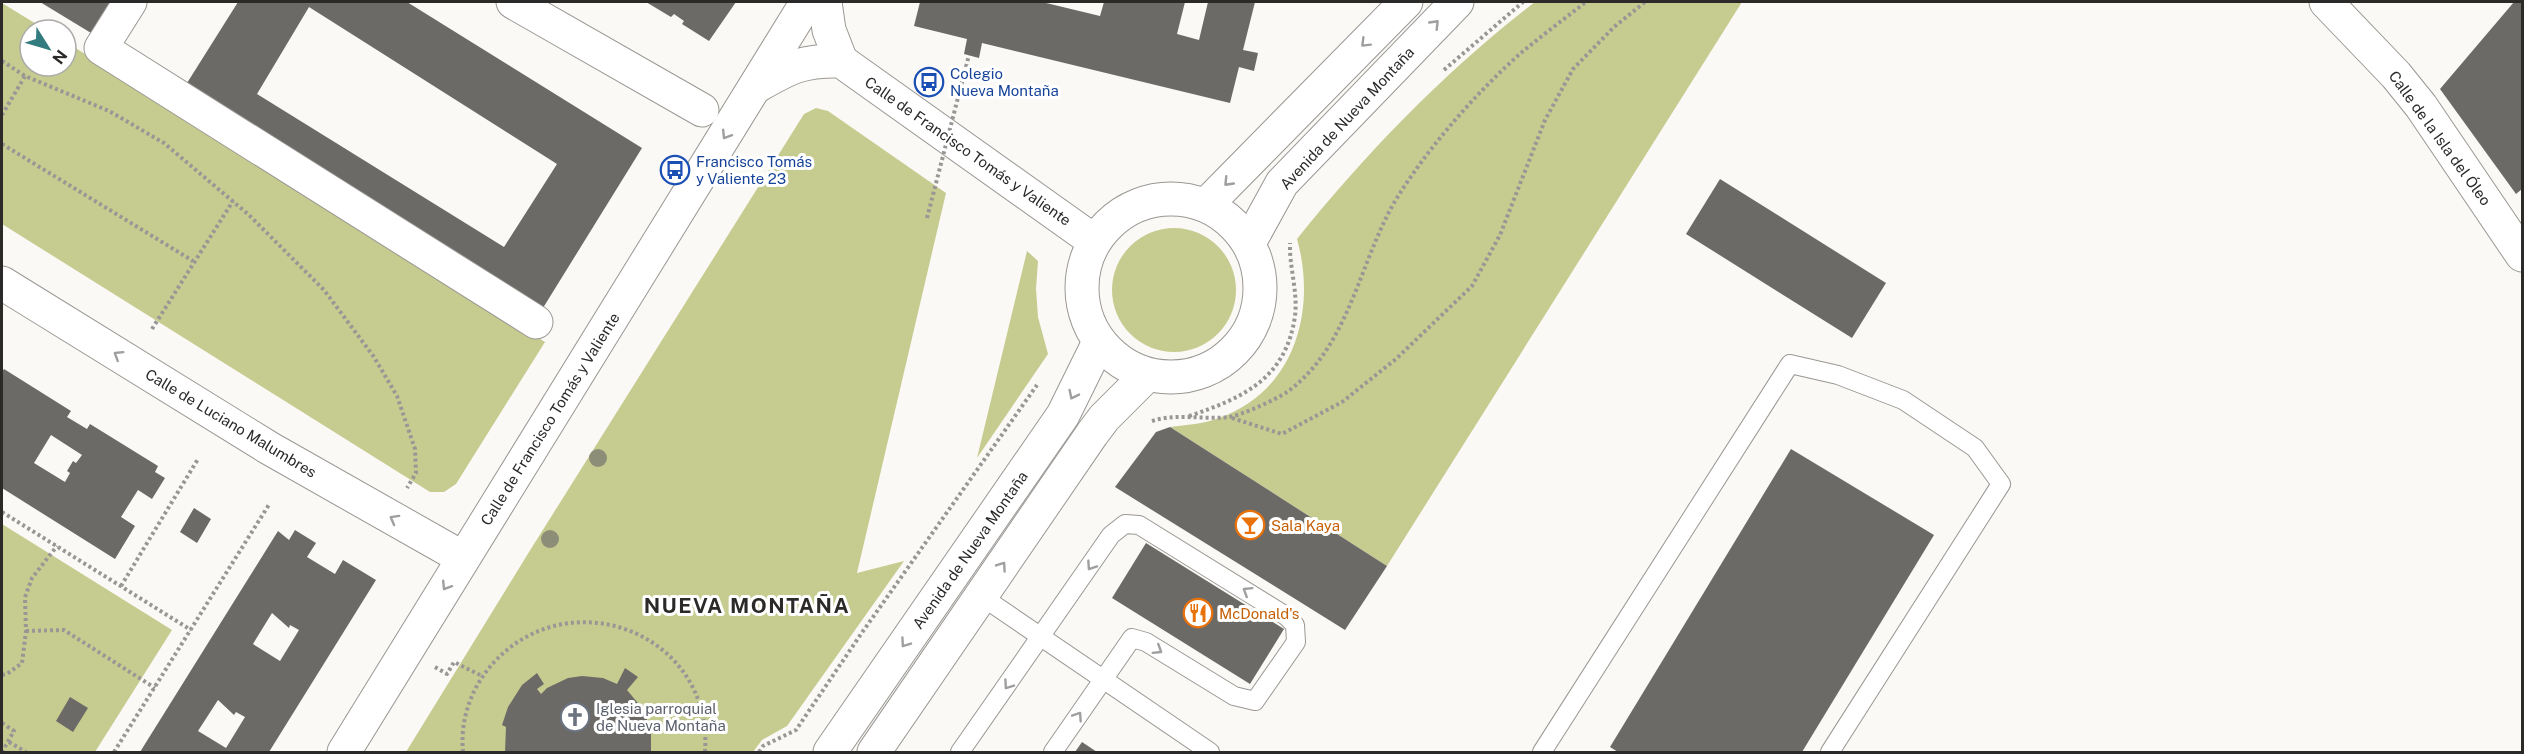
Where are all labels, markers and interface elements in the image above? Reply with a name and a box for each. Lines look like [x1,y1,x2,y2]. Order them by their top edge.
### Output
north arrow [18,18,78,78]
one-way arrow [1428,20,1439,30]
one-way arrow [1361,37,1372,47]
street label: Avenida de Nueva Montaña [1277,43,1417,193]
text: N [48,46,71,67]
place label: Colegio Nueva Montaña [950,65,1059,99]
bus stop icon: Colegio Nueva Montaña [913,66,945,98]
street label: Calle de la Isla del Óleo [2386,67,2495,209]
street label: Calle de Francisco Tomás y Valiente [862,73,1074,229]
one-way arrow [722,128,733,139]
place label: Francisco Tomás y Valiente 23 [696,153,812,187]
bus stop icon: Francisco Tomás y Valiente 23 [659,154,691,186]
one-way arrow [1224,175,1235,185]
street label: Calle de Francisco Tomás y Valiente [477,310,623,528]
one-way arrow [114,351,124,363]
street label: Calle de Luciano Malumbres [142,365,320,481]
one-way arrow [1068,388,1080,399]
street label: Avenida de Nueva Montaña [909,468,1031,632]
bar icon: Sala Kaya [1234,509,1266,541]
one-way arrow [390,515,400,526]
place label: Sala Kaya [1271,517,1340,534]
one-way arrow [1087,559,1098,570]
one-way arrow [994,561,1005,572]
one-way arrow [441,580,453,590]
one-way arrow [1243,587,1253,599]
district label: NUEVA MONTAÑA [644,593,850,618]
restaurant icon: McDonald's [1182,597,1214,629]
place label: McDonald's [1219,605,1299,622]
one-way arrow [901,637,912,648]
one-way arrow [1152,642,1163,653]
one-way arrow [1004,678,1015,689]
place label: Iglesia parroquial de Nueva Montaña [596,700,726,734]
church icon: Iglesia parroquial de Nueva Montaña [559,701,591,733]
one-way arrow [1071,711,1082,722]

